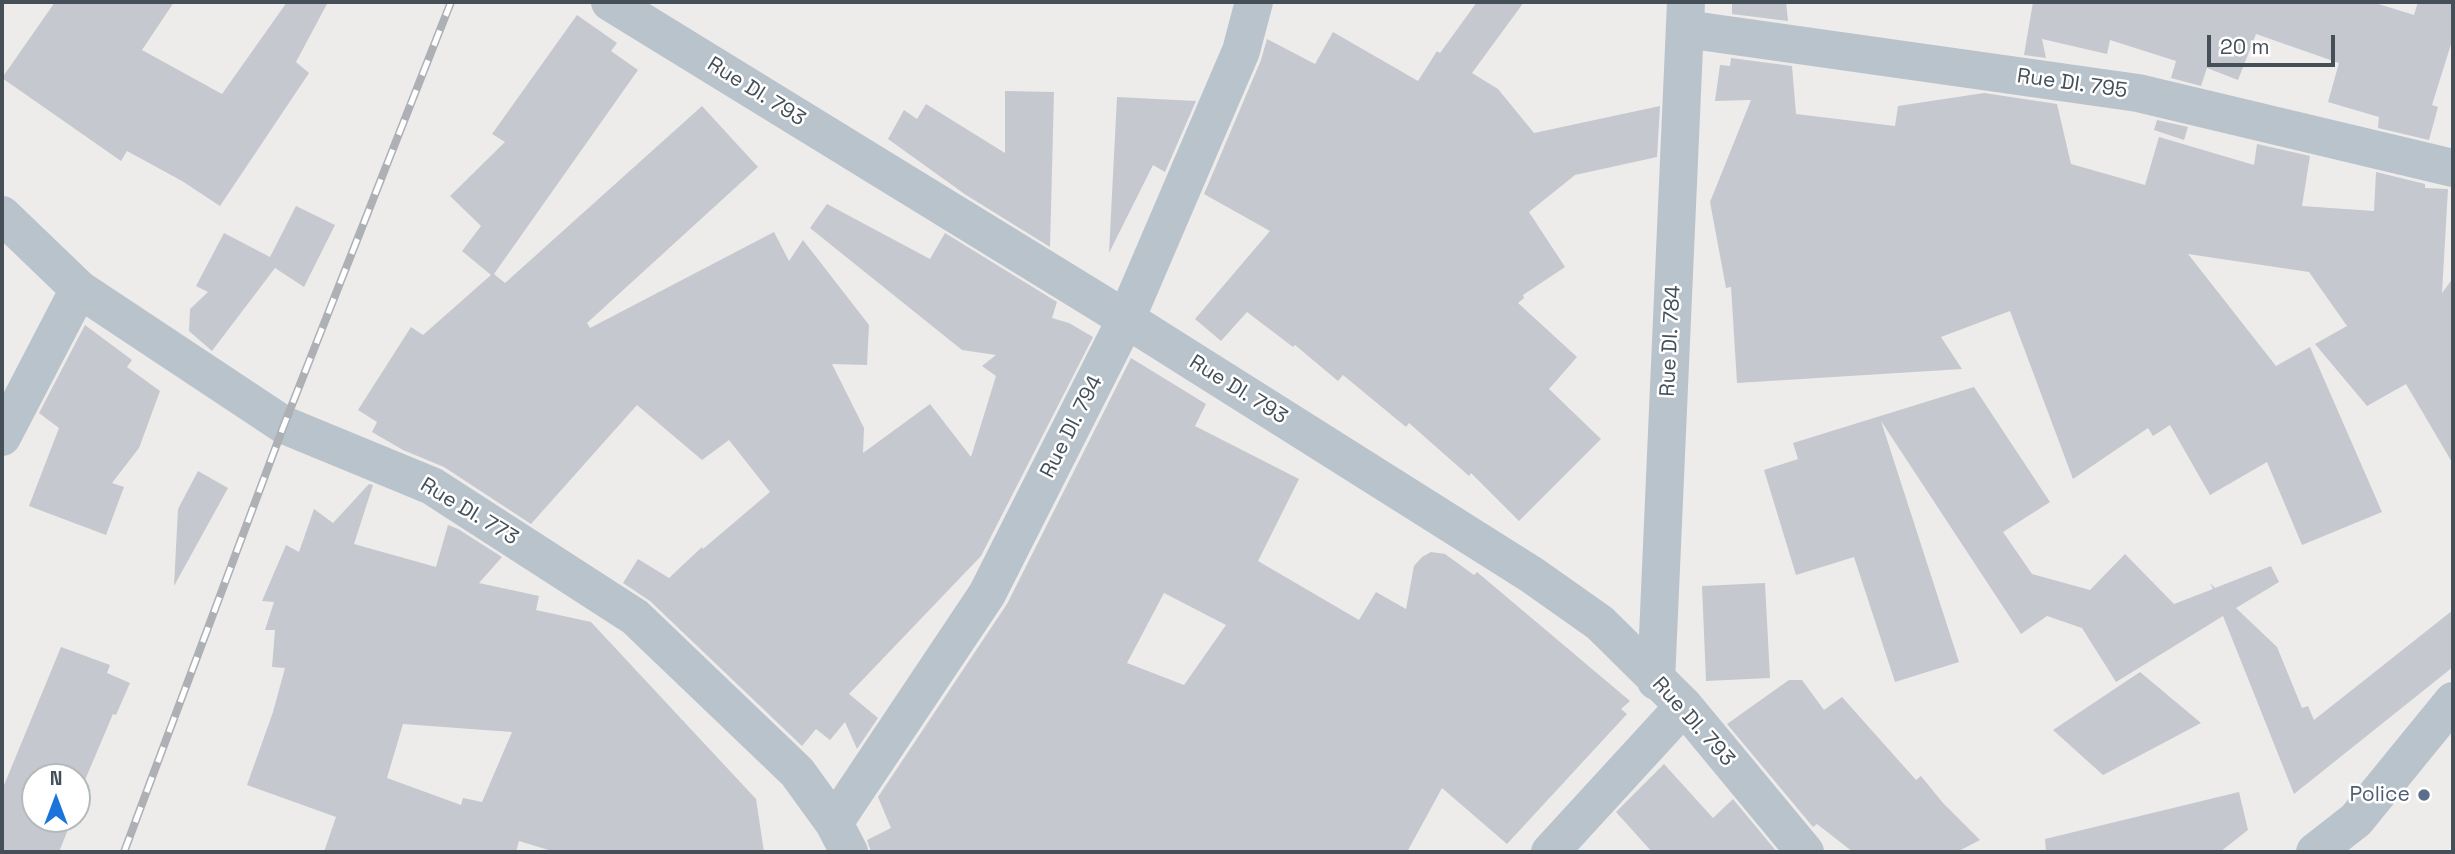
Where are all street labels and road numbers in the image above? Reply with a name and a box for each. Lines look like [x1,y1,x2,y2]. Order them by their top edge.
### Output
street label: Rue DI. 793 [702,52,810,132]
street label: Rue DI. 795 [2015,64,2129,104]
street label: Rue DI. 784 [1655,285,1687,397]
street label: Rue DI. 793 [1184,350,1292,430]
street label: Rue DI. 794 [1035,372,1109,482]
street label: Rue DI. 773 [415,473,523,551]
street label: Rue DI. 793 [1646,672,1740,772]

